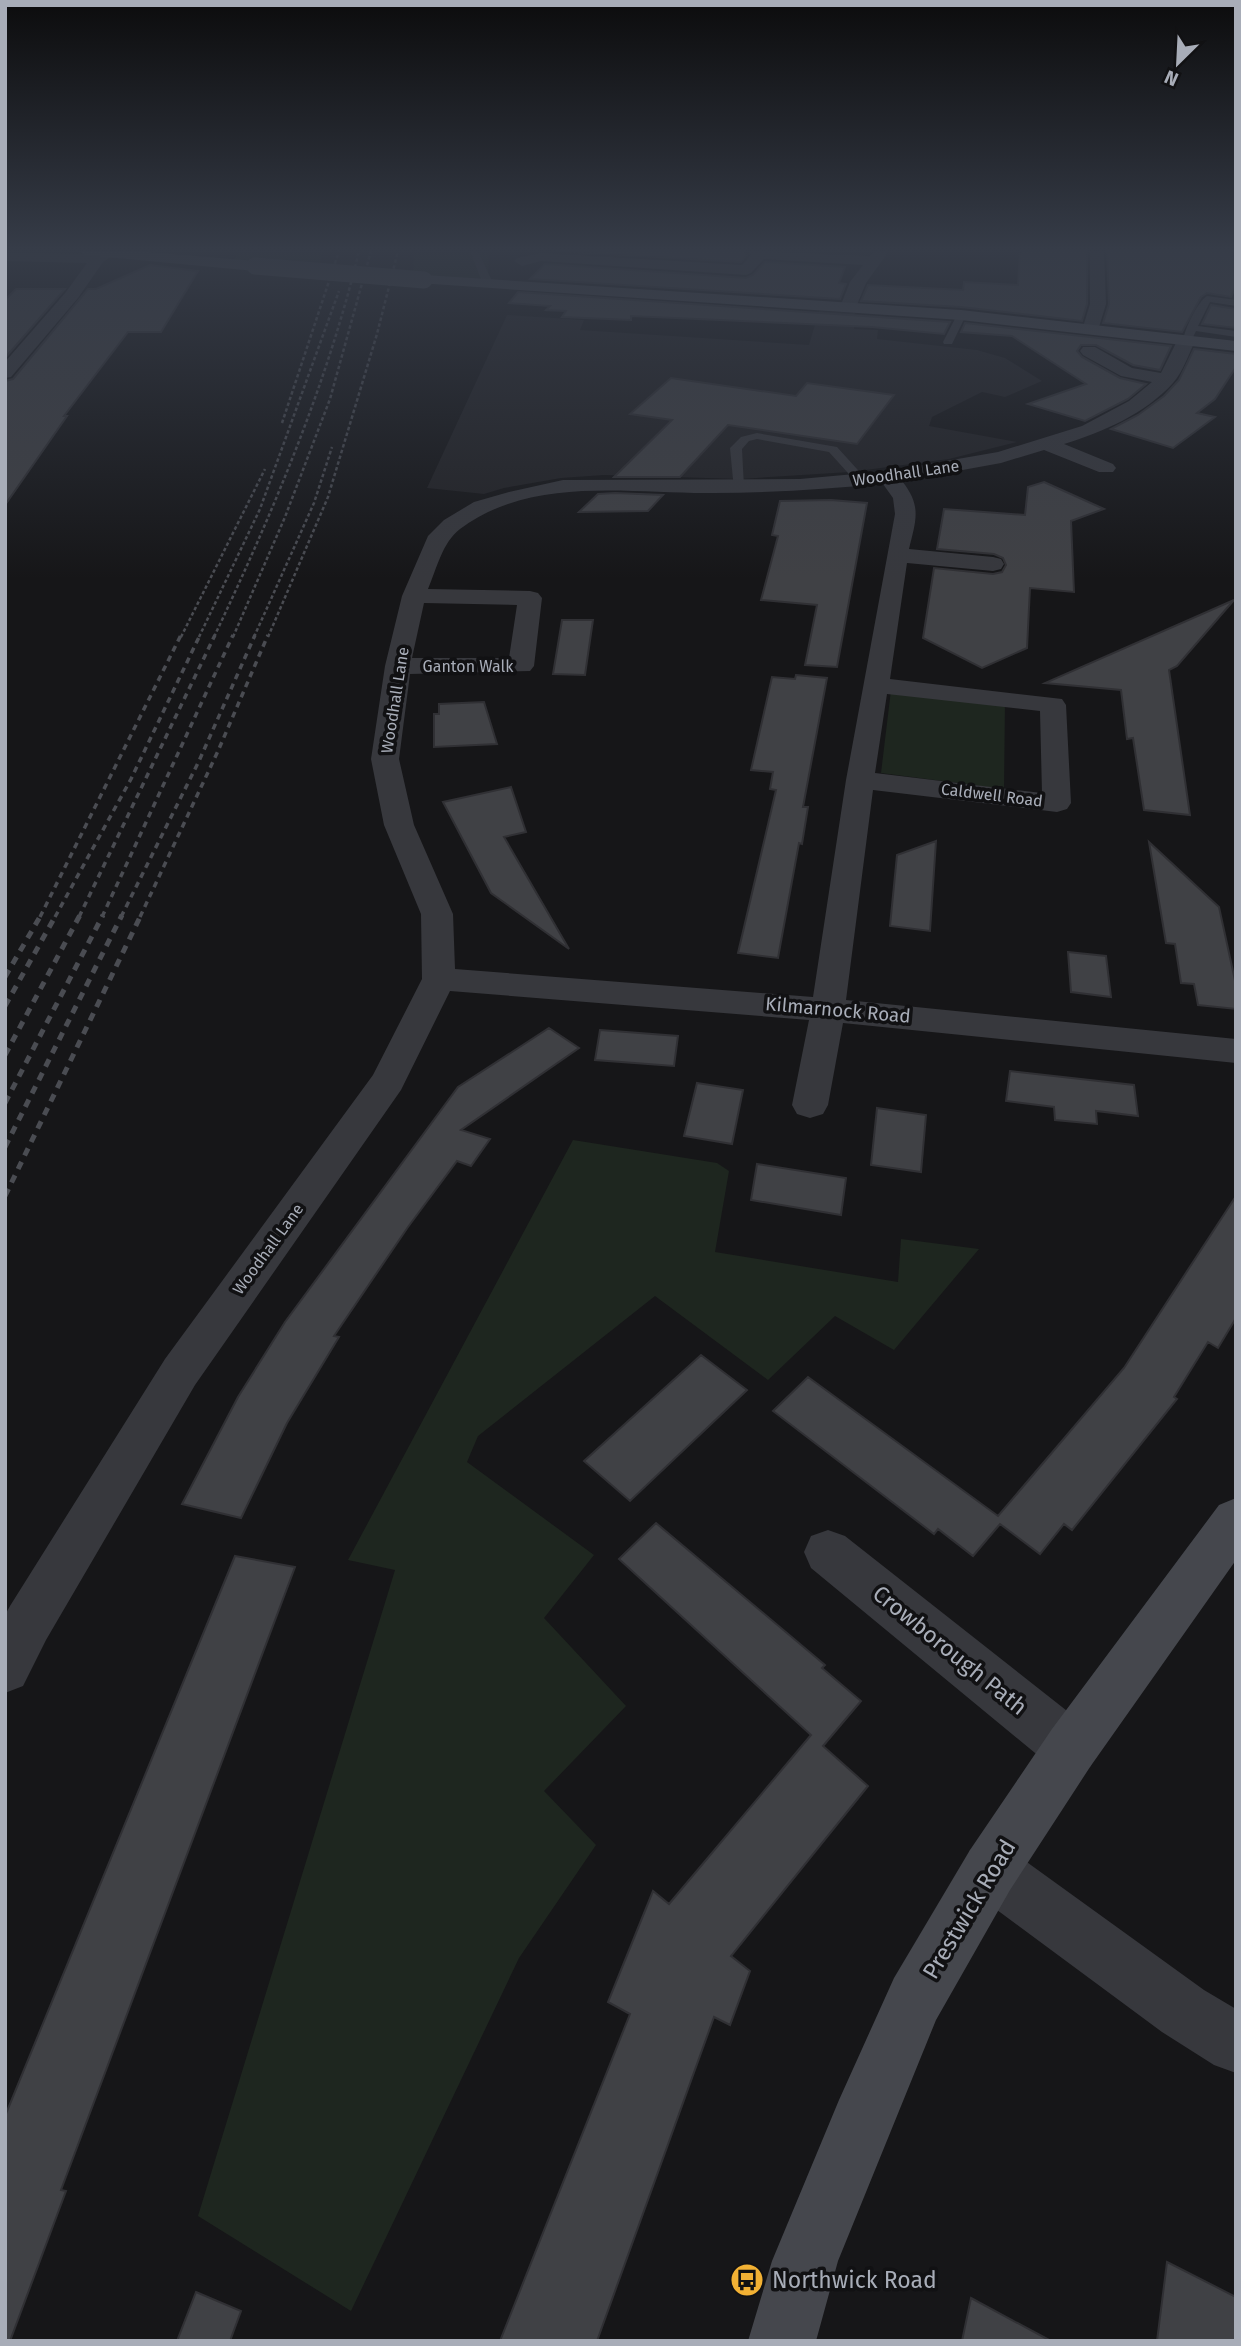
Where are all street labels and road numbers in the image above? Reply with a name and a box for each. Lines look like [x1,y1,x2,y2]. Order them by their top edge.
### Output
street label: Woodhall Lane [851,456,961,490]
street label: Woodhall Lane [377,645,413,755]
street label: Ganton Walk [423,657,514,676]
street label: Caldwell Road [940,779,1044,811]
street label: Kilmarnock Road [764,992,912,1028]
street label: Woodhall Lane [229,1200,307,1298]
street label: Crowborough Path [867,1579,1033,1721]
street label: Prestwick Road [916,1834,1022,1984]

